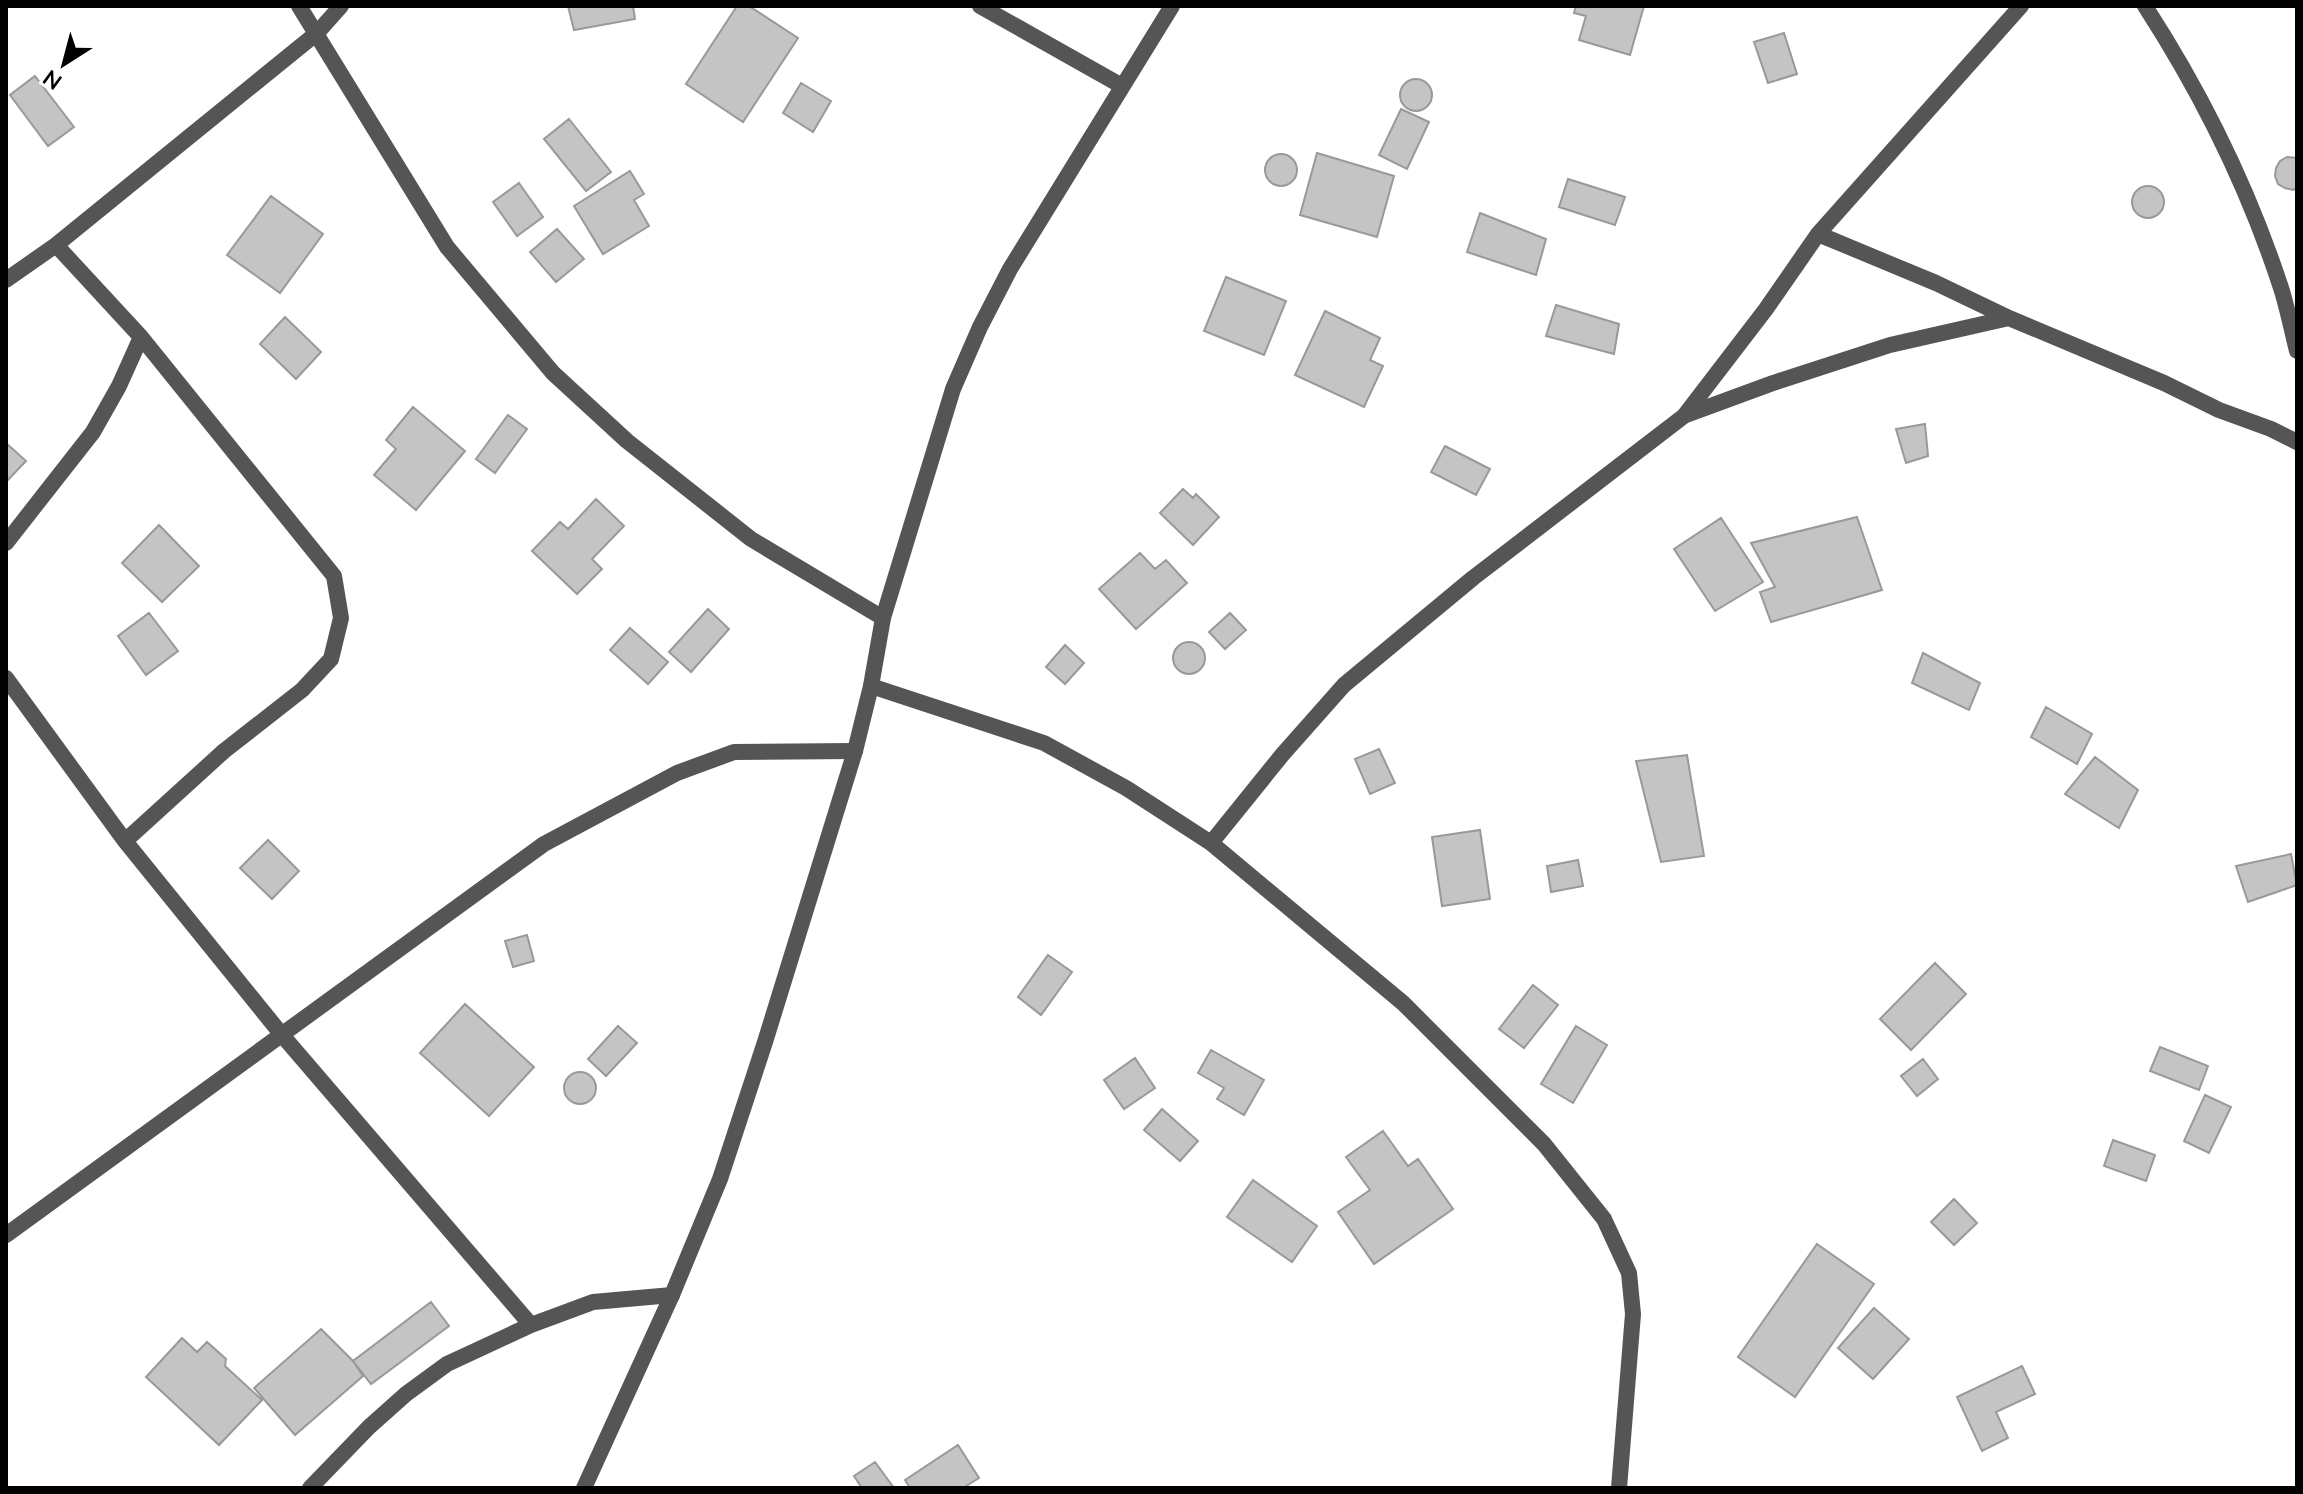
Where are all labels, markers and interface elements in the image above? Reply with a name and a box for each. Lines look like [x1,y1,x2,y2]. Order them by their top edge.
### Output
north arrow [24,24,104,104]
text: N [37,62,68,96]

